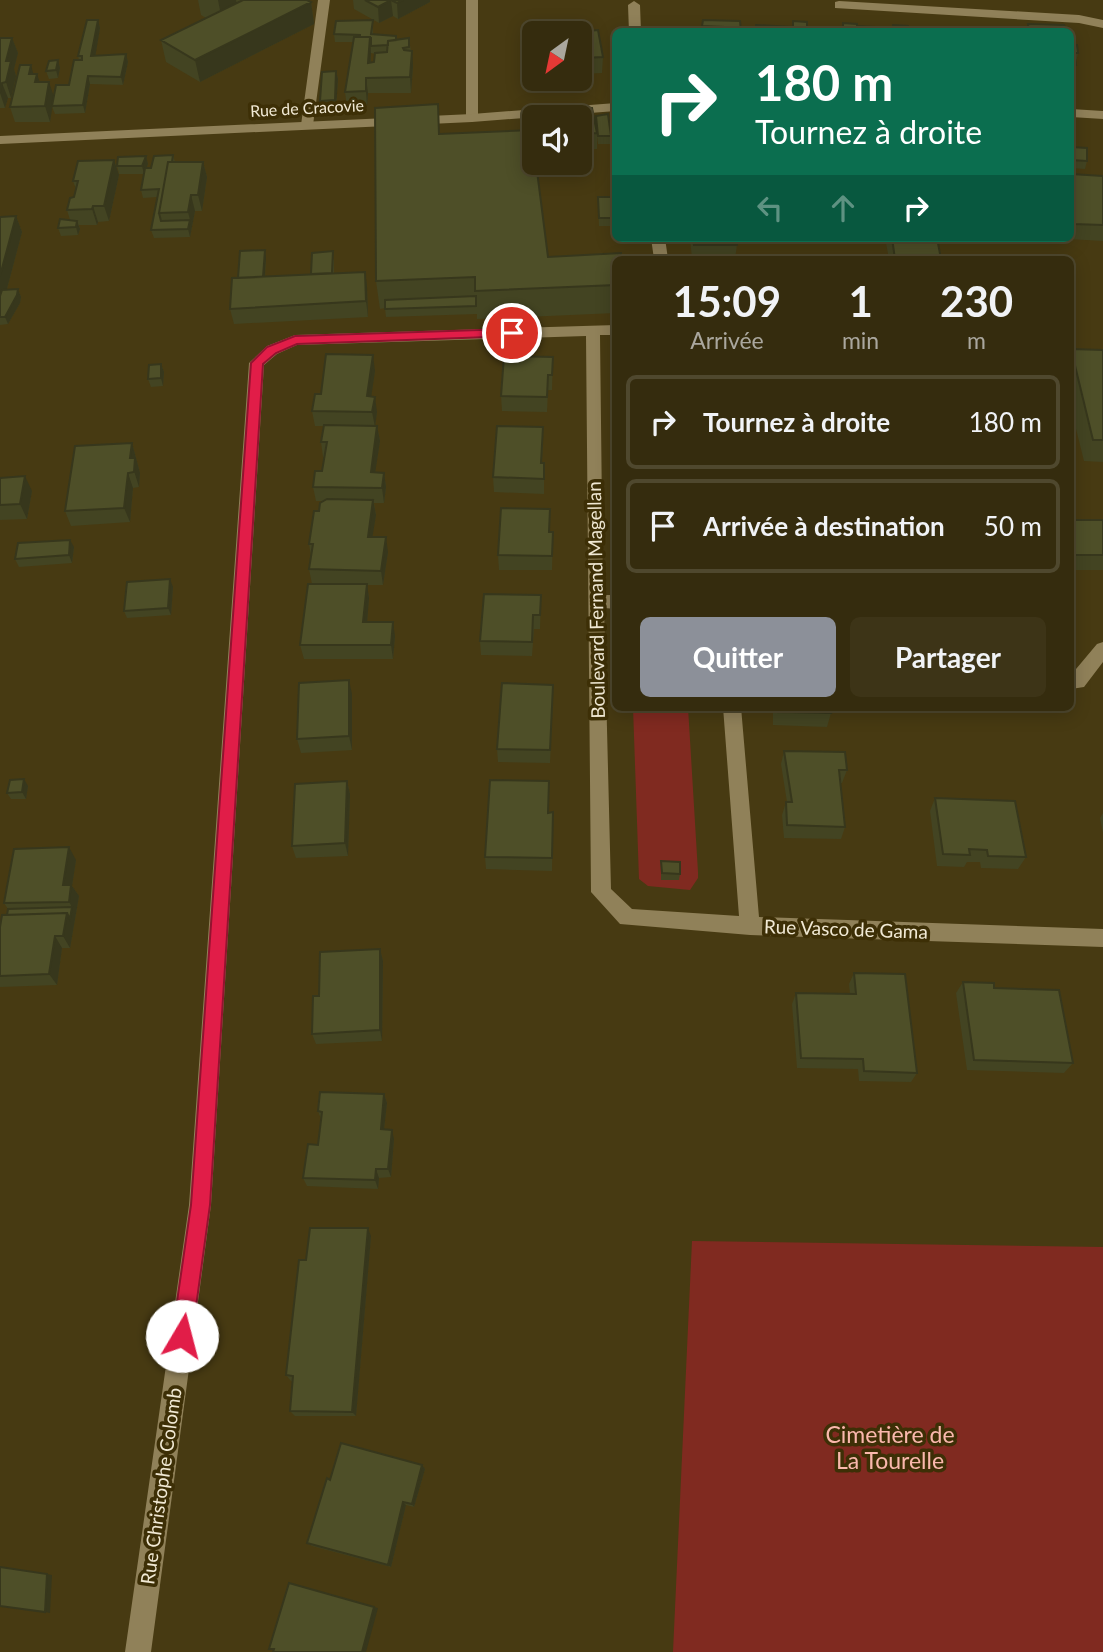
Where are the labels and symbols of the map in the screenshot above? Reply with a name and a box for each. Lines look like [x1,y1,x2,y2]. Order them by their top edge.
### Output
north arrow [522,21,592,91]
street label: Rue de Cracovie [250,95,364,120]
pin [482,303,542,363]
street label: Boulevard Fernand Magellan [582,481,609,719]
street label: Rue Vasco de Gama [764,914,928,943]
position arrow [145,1299,219,1373]
street label: Rue Christophe Colomb [135,1386,186,1586]
park label: Cimetière de La Tourelle [825,1420,955,1474]

